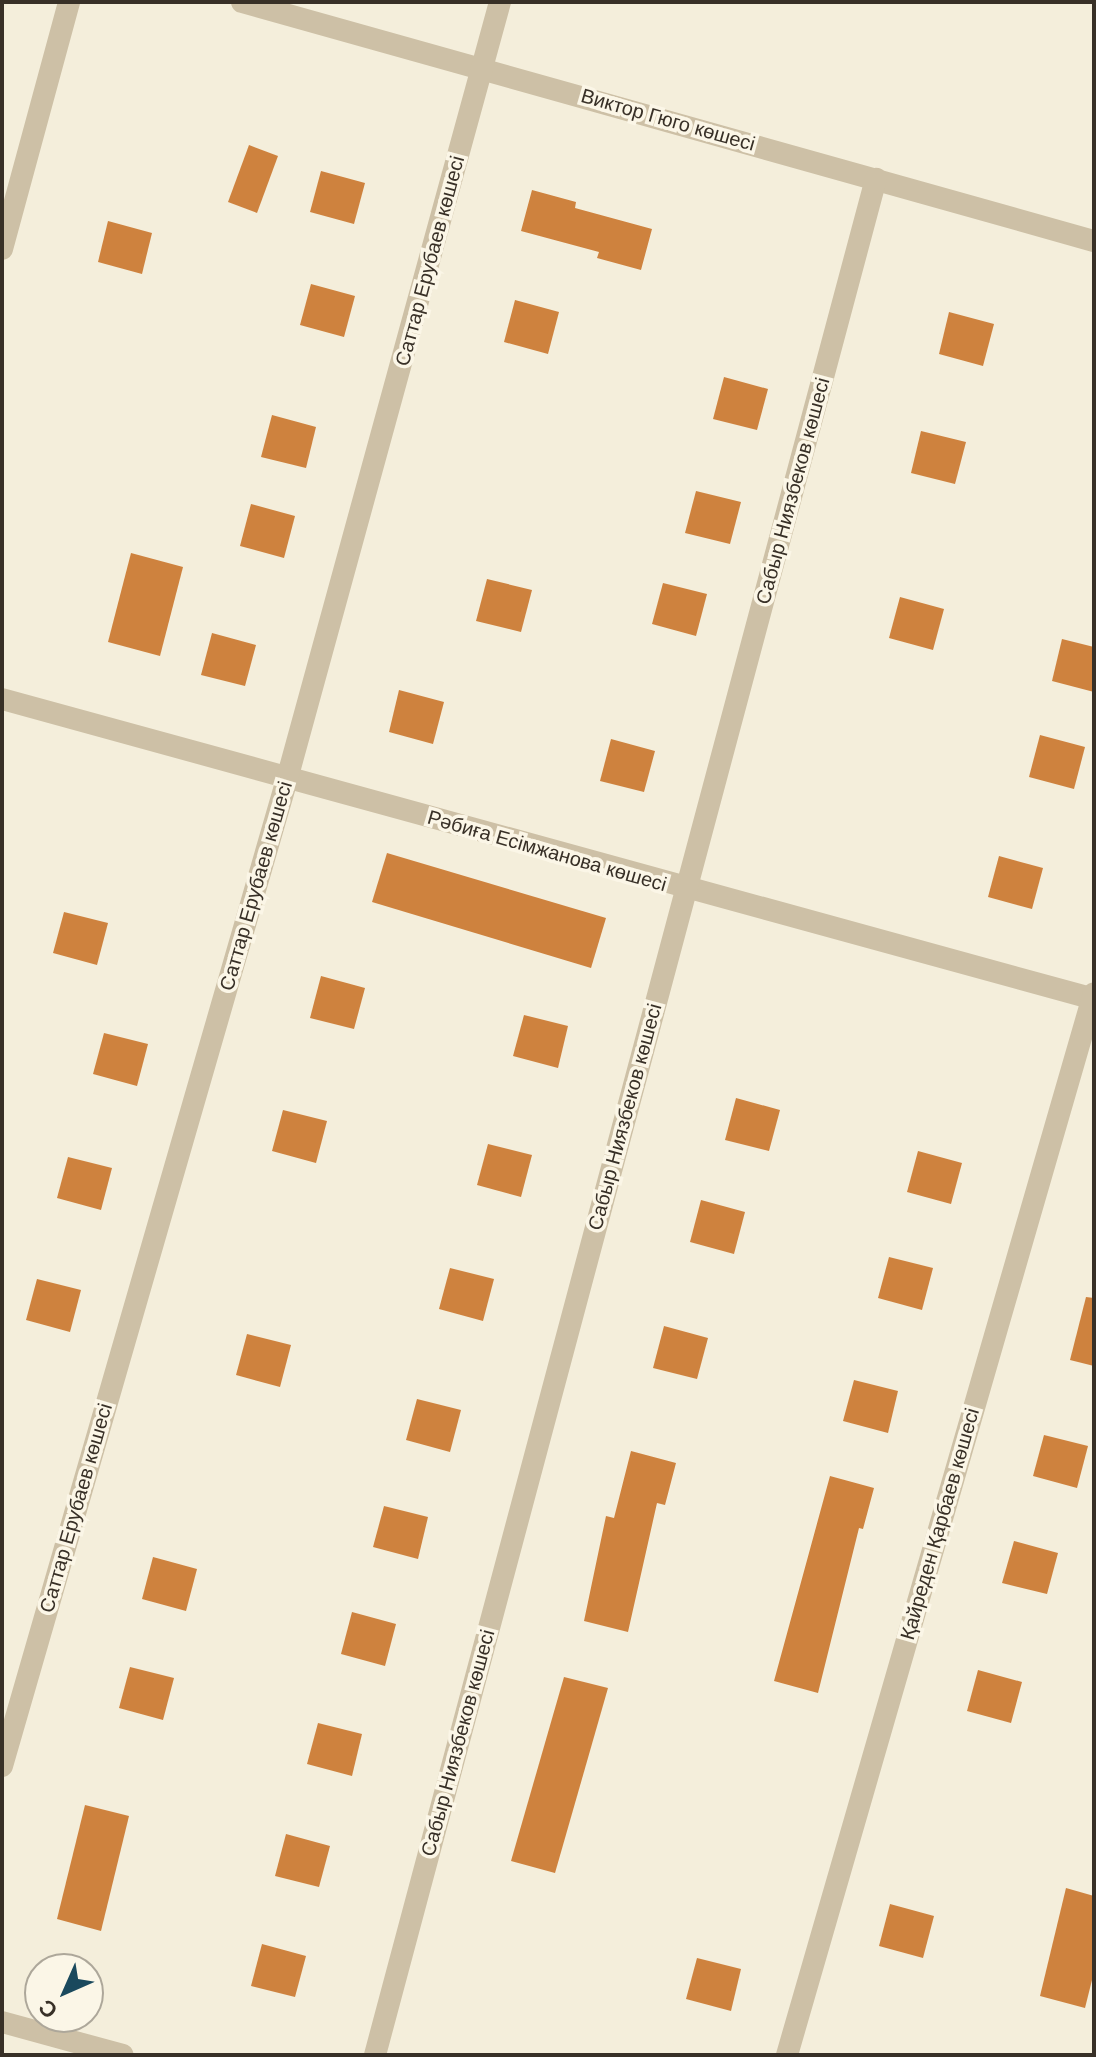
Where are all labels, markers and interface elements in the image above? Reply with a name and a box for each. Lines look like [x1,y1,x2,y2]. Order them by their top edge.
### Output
street label: Виктор Гюго көшесі [578,84,758,156]
street label: Саттар Ерубаев көшесі [390,153,470,369]
street label: Сабыр Ниязбеков көшесі [751,375,835,607]
street label: Саттар Ерубаев көшесі [215,779,297,993]
street label: Рәбиға Есімжанова көшесі [425,805,669,897]
street label: Сабыр Ниязбеков көшесі [583,1001,667,1233]
street label: Саттар Ерубаев көшесі [35,1401,117,1615]
street label: Қайреден Қарбаев көшесі [895,1405,985,1643]
street label: Сабыр Ниязбеков көшесі [416,1627,500,1859]
north arrow [24,1953,104,2033]
text: С [34,1994,63,2023]

